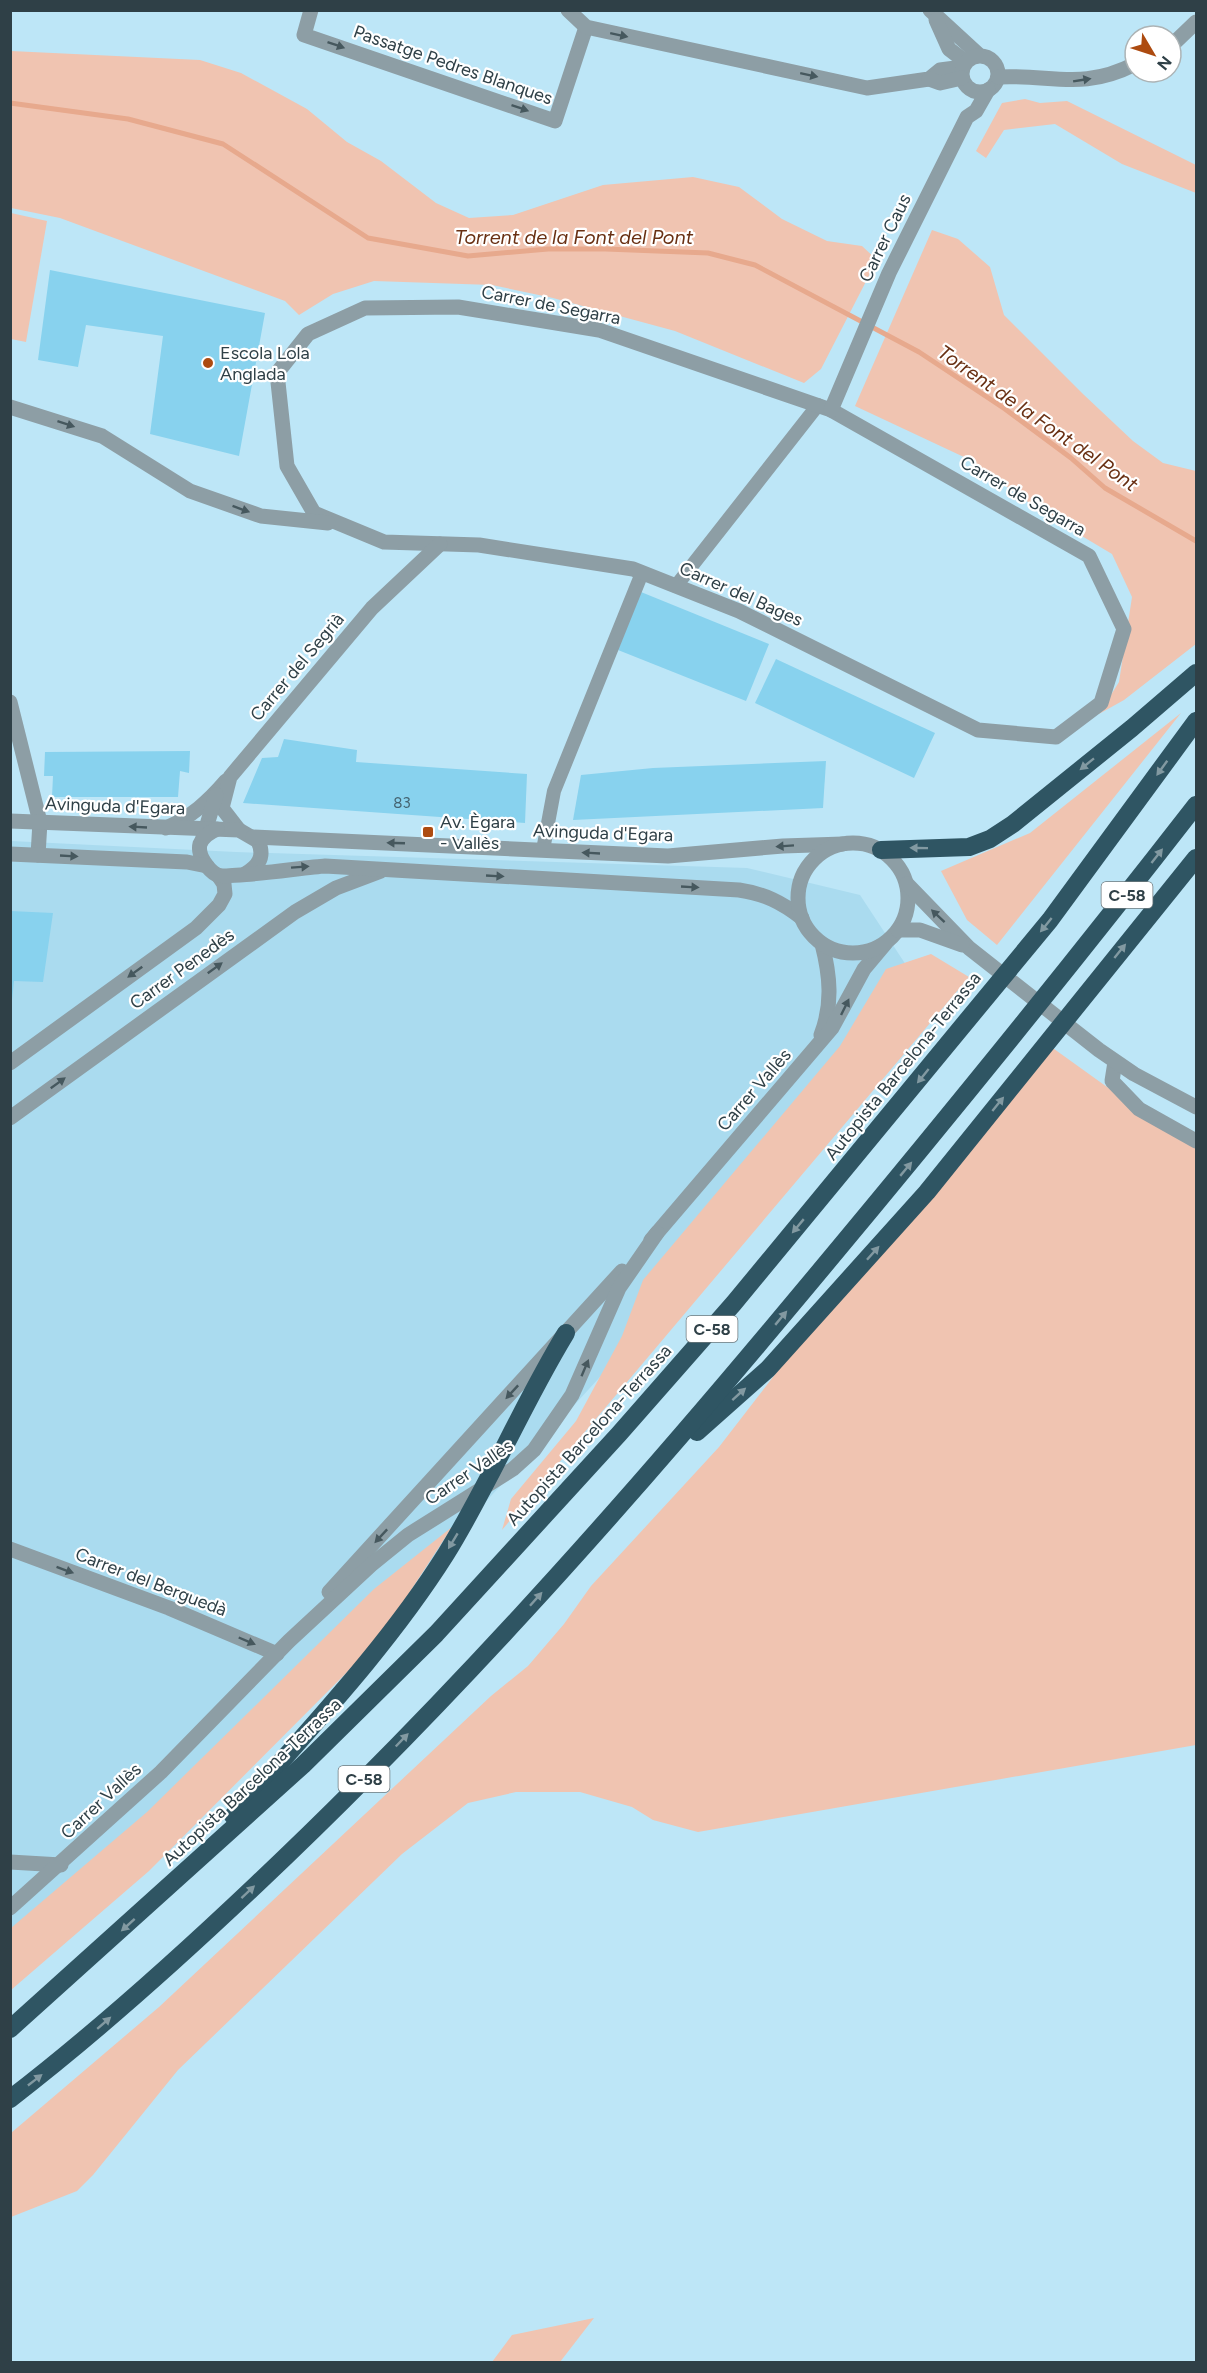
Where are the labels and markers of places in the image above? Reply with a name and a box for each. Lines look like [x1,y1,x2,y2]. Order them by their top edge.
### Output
place label: Escola Lola Anglada [220,342,310,385]
marker: Escola Lola Anglada [201,356,215,370]
place label: Av. Ègara - Vallès [440,811,515,854]
marker: Av. Ègara - Vallès [421,825,435,839]

